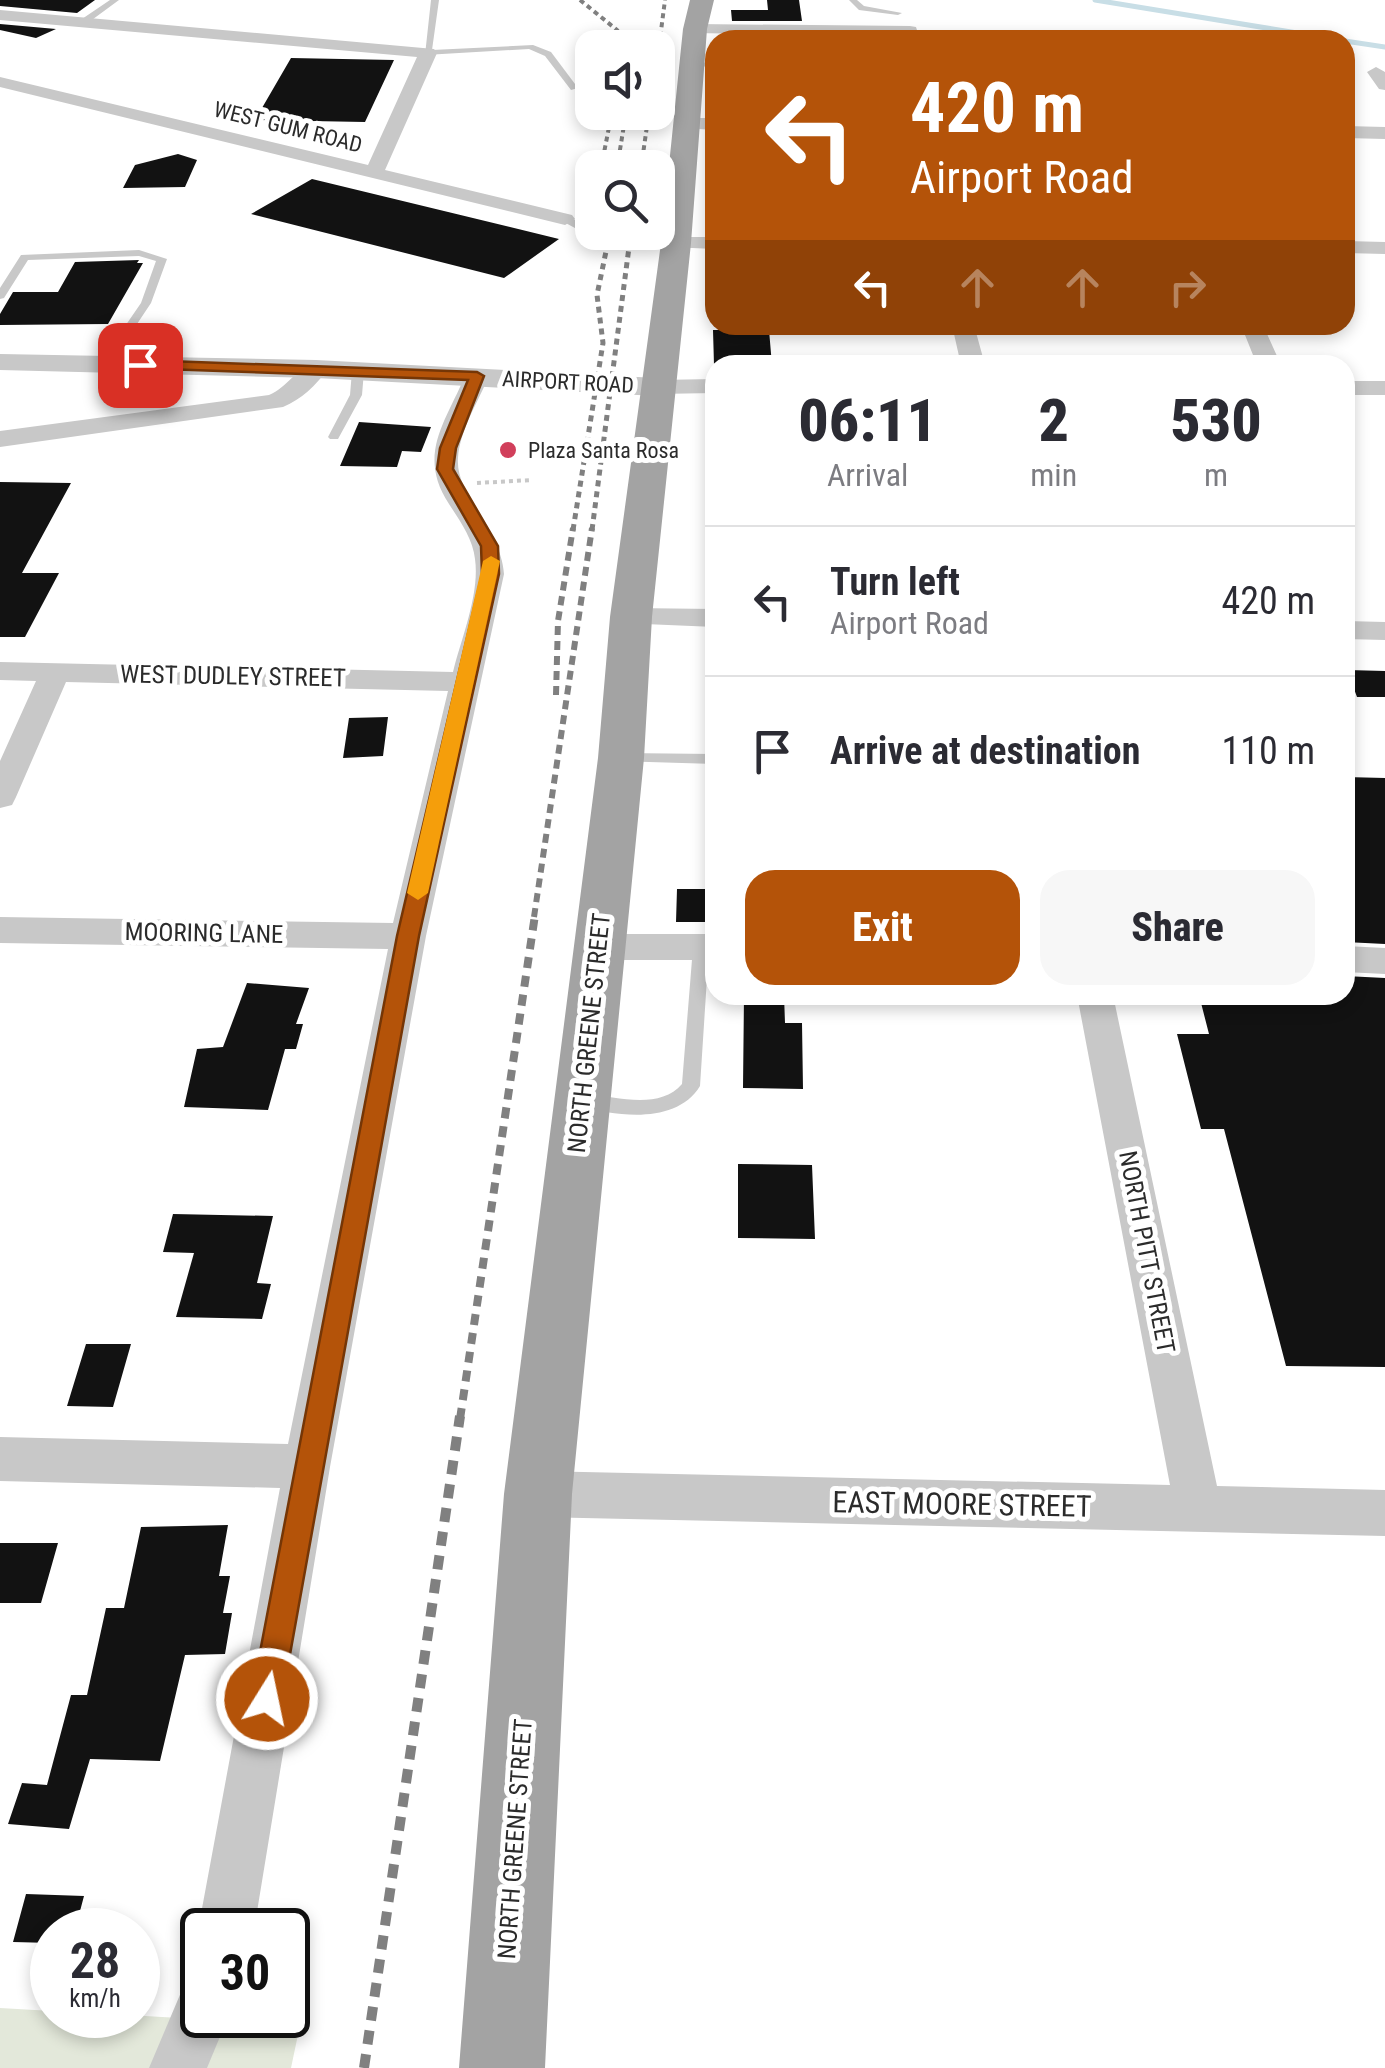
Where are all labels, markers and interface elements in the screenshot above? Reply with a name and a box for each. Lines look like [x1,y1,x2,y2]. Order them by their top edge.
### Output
map controls [575,30,675,250]
button: sound [575,30,675,130]
text: 420 m [910,67,1084,149]
icon: left [745,70,875,200]
street label: WEST GUM ROAD [211,96,365,158]
button: search [575,150,675,250]
text: Airport Road [910,151,1134,204]
icon: left [845,260,900,315]
icon: ahead [950,260,1005,315]
icon: ahead [1055,260,1110,315]
icon: right [1160,260,1215,315]
pin [98,323,183,408]
icon: arrive [113,338,168,393]
street label: AIRPORT ROAD [501,366,635,398]
text: 06:11 [798,385,937,456]
text: 2 [1038,385,1069,456]
text: 530 [1170,385,1262,456]
place label: Plaza Santa Rosa [528,438,679,463]
marker: Plaza Santa Rosa [497,439,519,461]
text: Arrival [827,456,908,494]
text: min [1030,456,1077,494]
text: m [1204,456,1228,494]
text: Turn left [830,560,960,604]
icon: left [745,574,800,629]
text: 420 m [1221,579,1315,623]
text: Airport Road [830,604,989,642]
street label: WEST DUDLEY STREET [120,660,346,692]
icon: arrive [745,724,800,779]
text: Arrive at destination [830,729,1140,773]
text: 110 m [1221,729,1315,773]
button: Exit [745,870,1020,985]
button: Share [1040,870,1315,985]
street label: NORTH GREENE STREET [562,912,616,1154]
street label: MOORING LANE [124,917,284,949]
street label: NORTH PITT STREET [1113,1148,1181,1356]
street label: EAST MOORE STREET [832,1484,1092,1524]
position arrow [215,1647,319,1751]
street label: NORTH GREENE STREET [492,1718,538,1960]
speed limit sign: 30 [180,1908,310,2038]
text: 28 [70,1932,120,1990]
text: km/h [69,1984,121,2013]

